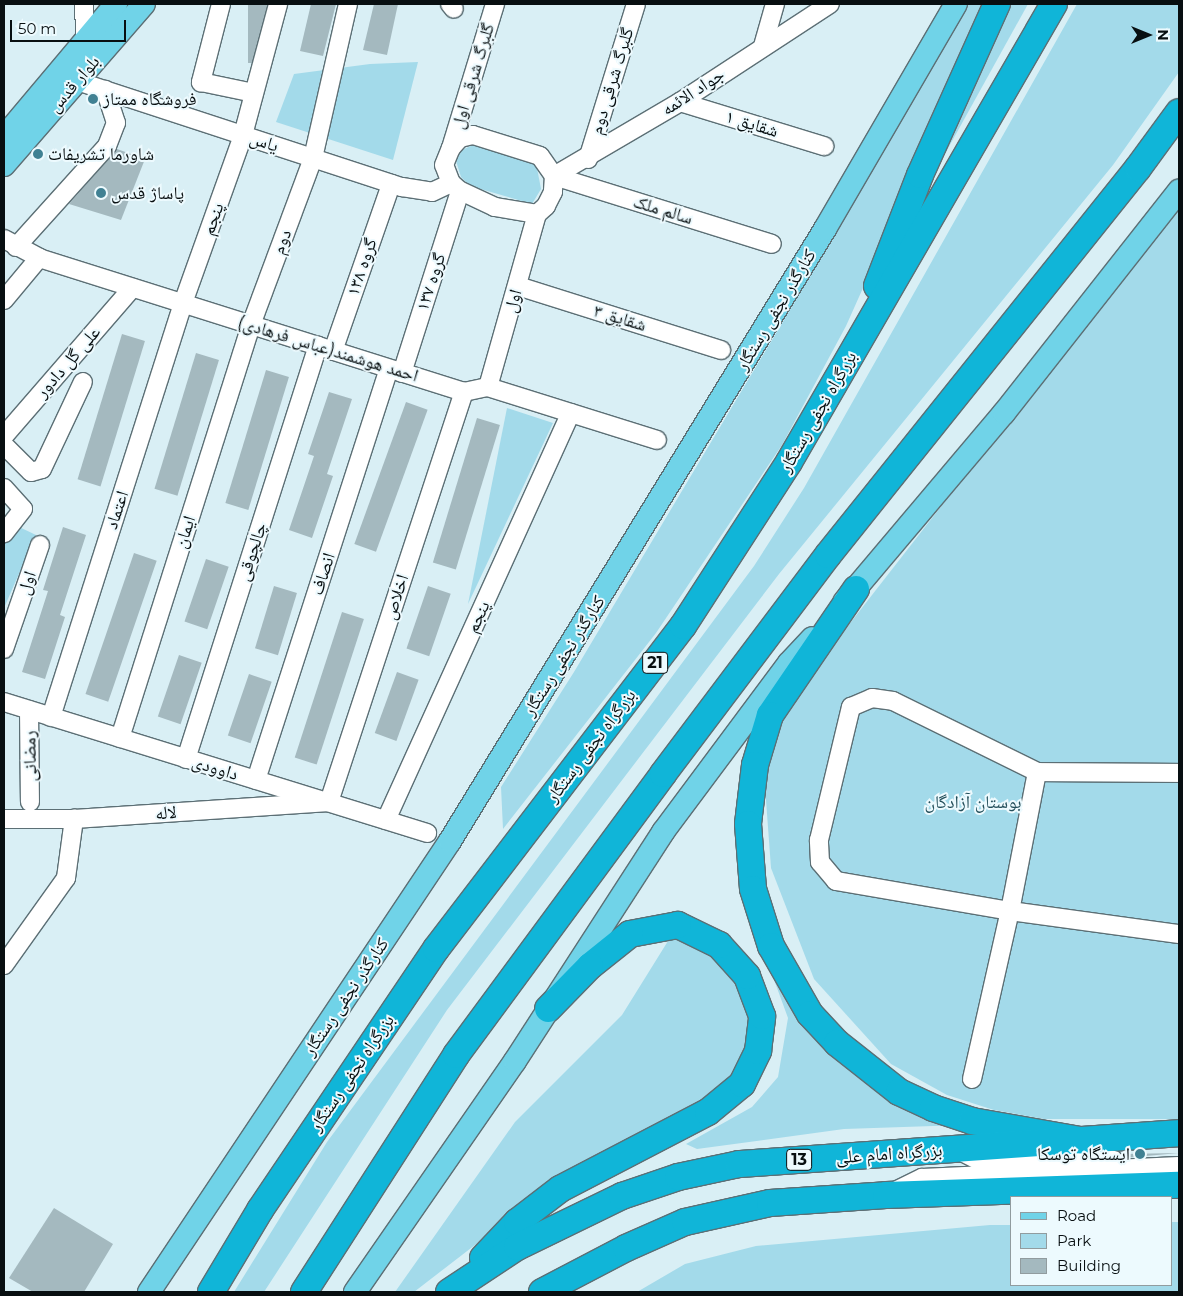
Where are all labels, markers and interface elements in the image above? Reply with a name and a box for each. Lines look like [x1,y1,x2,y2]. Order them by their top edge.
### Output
scale bar [12,10,129,42]
north arrow [1123,10,1173,60]
text: 50 m [18,19,56,38]
street label: گلبرگ شرقی اول [447,21,499,131]
street label: گلبرگ شرقی دوم [586,25,638,137]
text: N [1154,29,1172,41]
street label: بلوار قدس [44,51,104,117]
street label: جواد الائمه [658,64,728,120]
place label: فروشگاه ممتاز [103,88,197,110]
marker: فروشگاه ممتاز [87,93,99,105]
street label: شقایق ۱ [723,106,781,142]
street label: یاس [247,127,281,157]
place label: شاورما تشریفات [48,143,154,165]
marker: شاورما تشریفات [32,148,44,160]
place label: پاساژ قدس [111,182,184,204]
marker: پاساژ قدس [95,187,107,199]
street label: سالم ملک [631,191,695,229]
street label: پنجم [197,200,229,238]
street label: دوم [268,227,296,257]
street label: گروه ۱۳۸ [342,235,382,299]
street label: کنارگذر نجفی رستگار [731,245,821,375]
street label: گروه ۱۳۷ [412,250,450,314]
street label: اول [499,287,527,315]
street label: شقایق ۳ [591,300,649,336]
street label: احمد هوشمند(عباس فرهادی) [235,311,421,387]
street label: علی گل دادور [31,322,105,402]
street label: بزرگراه نجفی رستگار [775,348,861,476]
street label: اعتماد [101,488,133,532]
street label: ایمان [170,513,200,551]
street label: چالچوقی [232,520,272,584]
street label: انصاف [306,550,340,598]
street label: اول [13,568,41,598]
street label: اخلاص [379,572,413,622]
street label: کنارگذر نجفی رستگار [518,592,610,720]
street label: پنجم [461,598,495,636]
road number: 21 [641,650,669,676]
street label: بزرگراه نجفی رستگار [541,685,641,807]
street label: رمضانی [19,730,41,782]
street label: داوودی [189,751,241,785]
park label: بوستان آزادگان [924,791,1022,813]
street label: لاله [155,801,177,825]
street label: کنارگذر نجفی رستگار [298,934,394,1060]
street label: بزرگراه نجفی رستگار [305,1010,399,1136]
street label: بزرگراه امام علی [835,1140,943,1168]
place label: ایستگاه توسکا [1037,1143,1130,1165]
road number: 13 [785,1146,813,1174]
marker: ایستگاه توسکا [1134,1148,1146,1160]
legend [1010,1196,1173,1286]
text: Road [1057,1206,1096,1225]
text: Park [1057,1231,1091,1250]
text: Building [1057,1256,1121,1275]

